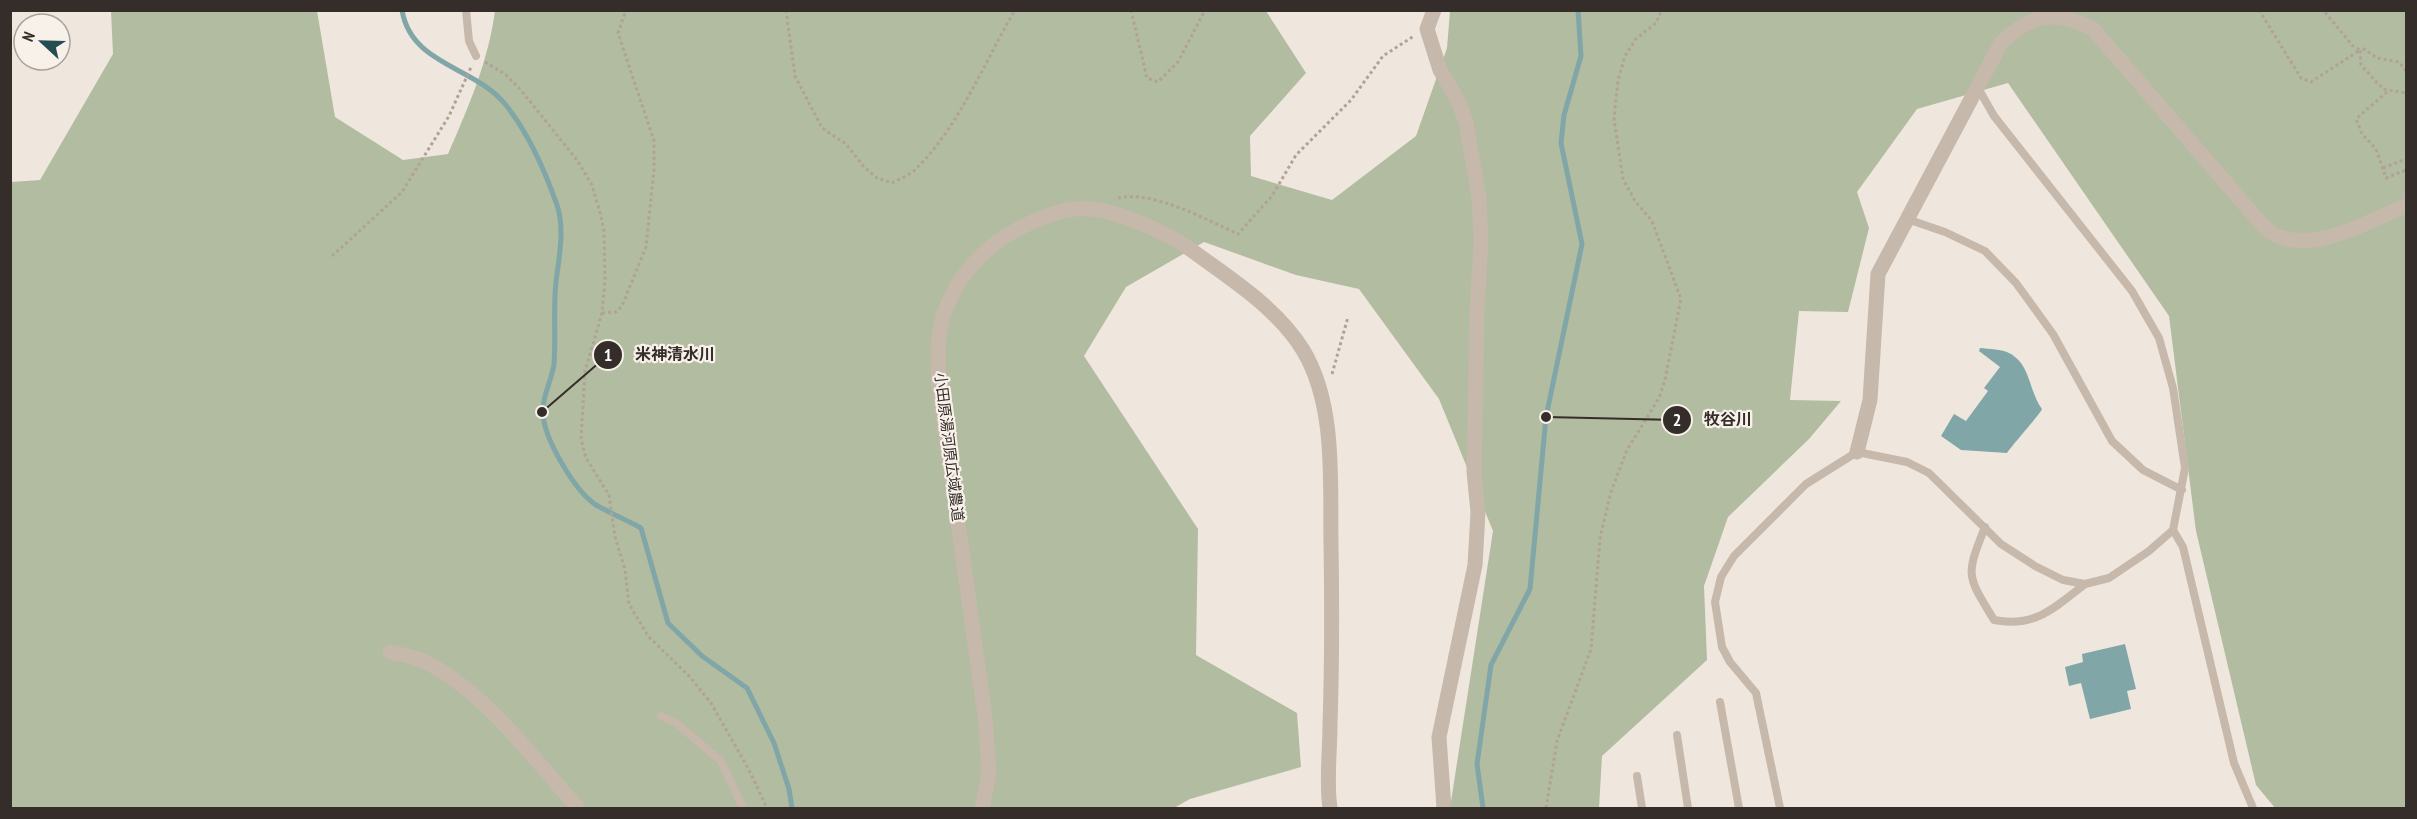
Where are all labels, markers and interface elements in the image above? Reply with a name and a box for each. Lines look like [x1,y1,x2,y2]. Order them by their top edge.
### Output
north arrow [12,12,72,72]
text: N [17,29,39,44]
callout: 米神清水川 [593,338,727,372]
text: 1 [604,343,612,366]
text: 米神清水川 [635,344,715,364]
street label: 小田原湯河原広域農道 [931,371,968,523]
callout: 牧谷川 [1662,403,1764,437]
text: 2 [1673,408,1681,431]
text: 牧谷川 [1704,409,1752,429]

